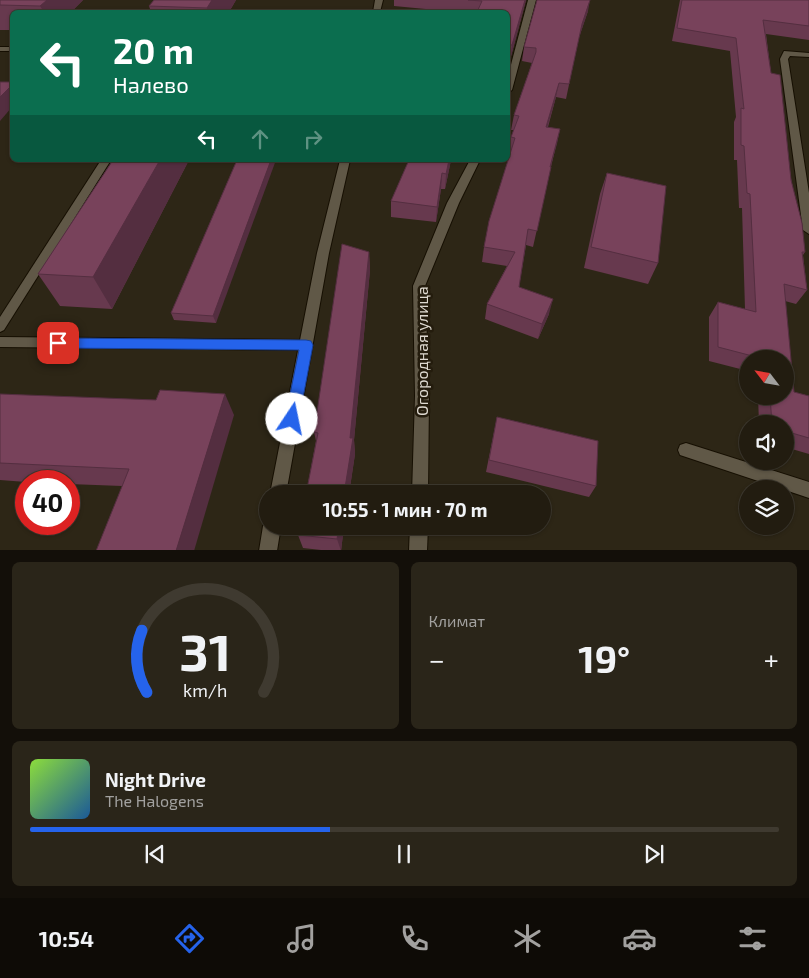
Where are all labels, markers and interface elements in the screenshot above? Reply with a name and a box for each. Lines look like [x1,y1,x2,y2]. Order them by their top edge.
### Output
text: 20 m [113,29,194,71]
icon: left [30,30,95,95]
text: Налево [113,71,189,97]
icon: left [193,125,221,153]
icon: ahead [246,125,274,153]
icon: right [299,125,327,153]
street label: Огородная улица [412,286,432,416]
pin [37,322,79,364]
icon: arrive [44,329,72,357]
north arrow [739,350,794,405]
map controls [739,350,794,535]
position arrow [265,392,317,444]
button: sound [739,415,794,470]
speed limit sign: 40 [15,470,80,535]
button: layers [739,480,794,535]
text: 10:55 · 1 мин · 70 m [322,498,488,521]
text: Климат [429,611,485,630]
text: 31 [179,619,231,681]
text: 19° [578,635,630,681]
text: − [429,642,445,676]
text: + [764,642,779,676]
text: km/h [183,679,227,701]
text: Night Drive [105,768,206,791]
text: The Halogens [105,791,204,810]
icon: previous [141,840,169,868]
icon: pause [390,840,418,868]
icon: next [640,840,668,868]
icon: directions [172,921,207,956]
icon: music [284,921,319,956]
icon: phone [397,921,432,956]
icon: climate [510,921,545,956]
icon: car [622,921,657,956]
icon: filters [735,921,770,956]
text: 10:54 [39,925,94,951]

